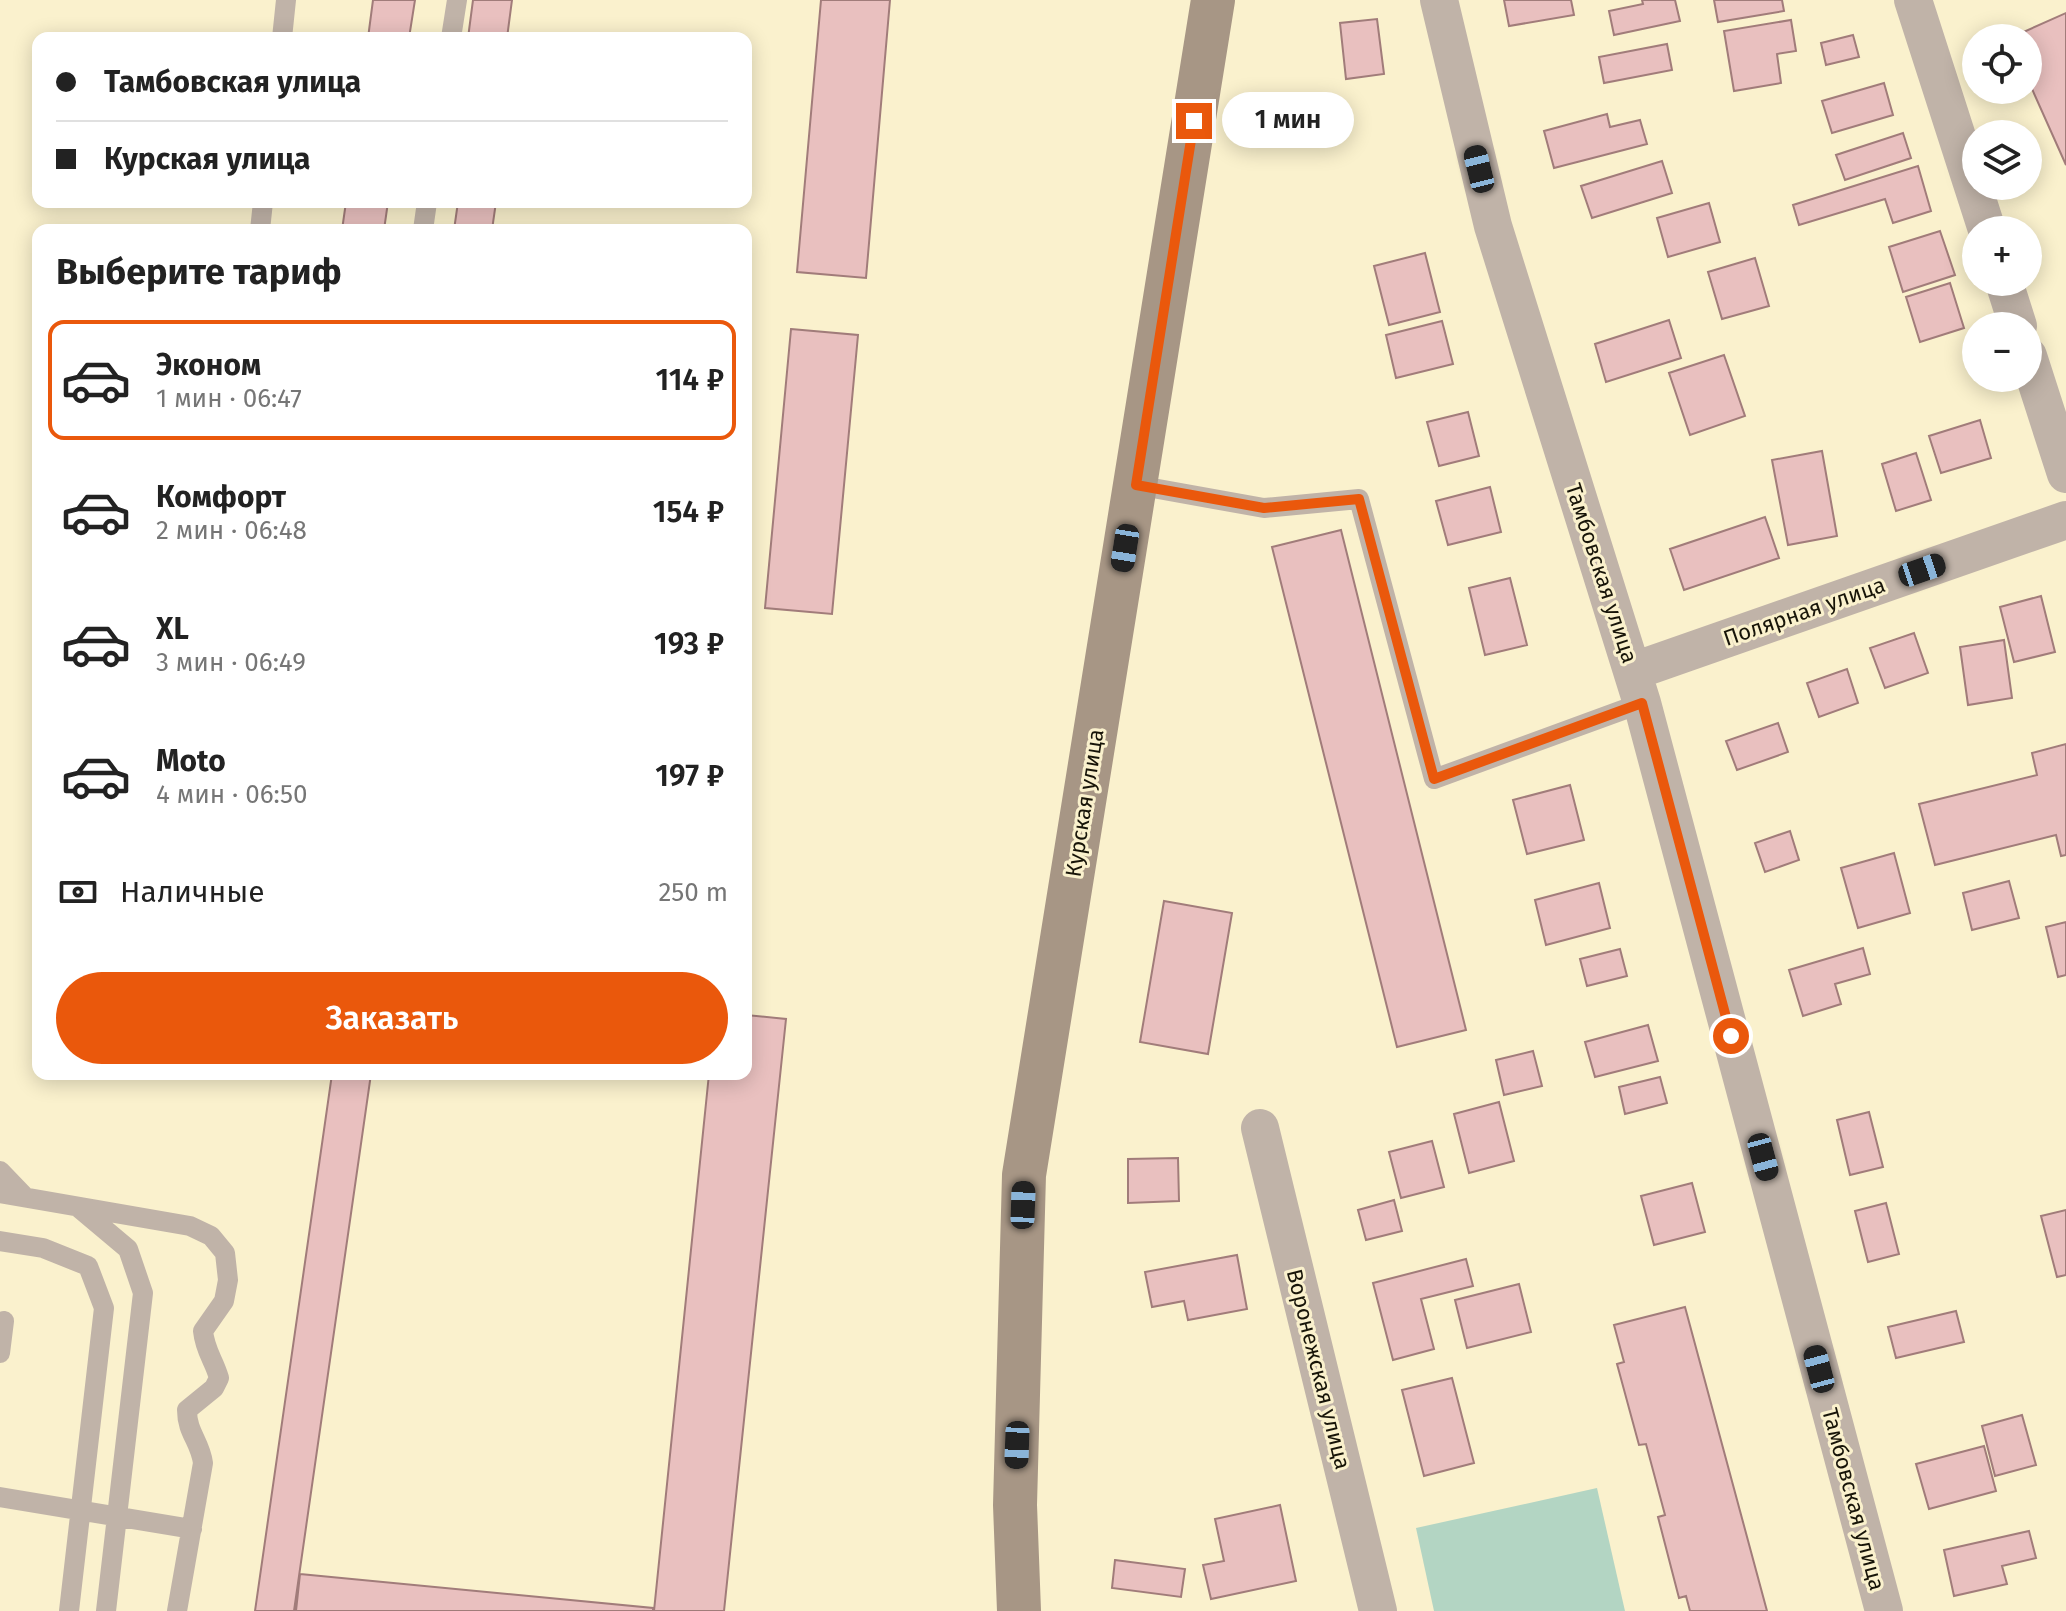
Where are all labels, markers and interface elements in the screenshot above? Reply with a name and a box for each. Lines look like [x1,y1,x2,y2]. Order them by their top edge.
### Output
map controls [1962,24,2042,392]
button: locate [1962,24,2042,104]
text: Тамбовская улица [104,64,361,100]
callout: 1 мин [1222,93,1354,149]
route end [1176,103,1212,139]
text: 1 мин [1255,104,1321,135]
button: layers [1962,120,2042,200]
text: Курская улица [104,141,310,177]
car [1462,143,1496,195]
button: + [1962,216,2042,296]
text: Выберите тариф [56,250,342,294]
button: − [1962,312,2042,392]
icon: car [60,344,132,416]
text: Эконом [156,347,261,383]
text: 114 ₽ [656,362,724,398]
text: 1 мин · 06:47 [156,383,302,414]
icon: car [60,476,132,548]
text: Комфорт [156,479,286,515]
street label: Тамбовская улица [1560,480,1643,667]
text: 154 ₽ [653,494,724,530]
text: 2 мин · 06:48 [156,515,307,546]
car [1109,522,1141,574]
car [1895,551,1949,589]
street label: Полярная улица [1720,571,1889,652]
icon: car [60,608,132,680]
text: XL [156,611,189,647]
text: 193 ₽ [654,626,724,662]
text: 3 мин · 06:49 [156,647,306,678]
street label: Курская улица [1059,727,1110,879]
icon: car [60,740,132,812]
text: Moto [156,743,226,779]
text: 197 ₽ [655,758,724,794]
text: 4 мин · 06:50 [156,779,307,810]
icon: cash [56,870,100,914]
text: Наличные [120,874,265,910]
text: 250 m [658,877,728,908]
button: Заказать [56,972,728,1064]
route start [1713,1018,1749,1054]
car [1745,1131,1781,1183]
car [1010,1181,1036,1229]
street label: Воронежская улица [1281,1266,1356,1472]
car [1801,1343,1837,1395]
street label: Тамбовская улица [1816,1405,1891,1593]
car [1004,1421,1030,1469]

